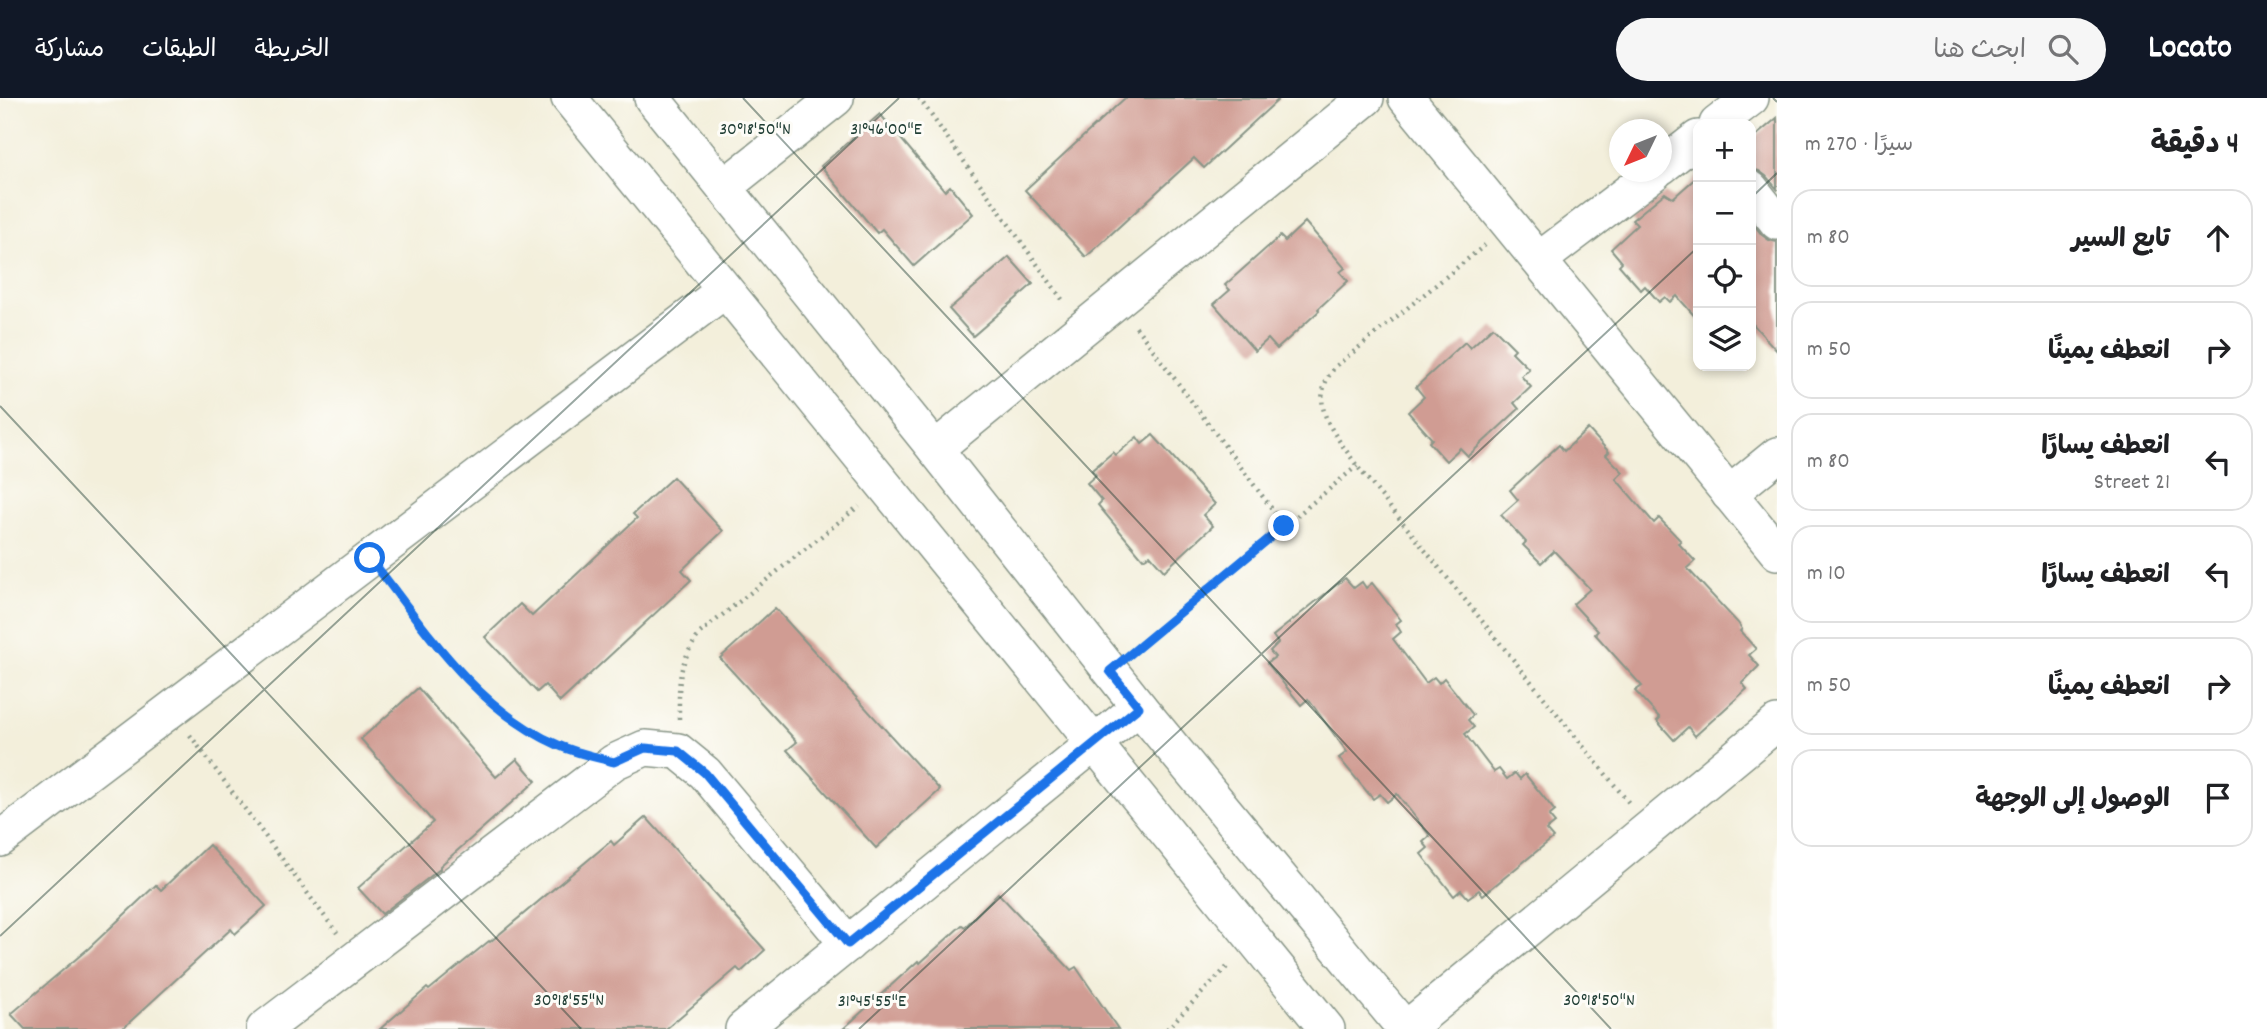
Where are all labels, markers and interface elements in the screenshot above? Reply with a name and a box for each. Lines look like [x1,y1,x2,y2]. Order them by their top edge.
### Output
search box [1616,18,2106,81]
text: Locato [2148,26,2232,73]
icon: search [2044,30,2082,68]
text: ابحث هنا [1933,33,2026,70]
text: مشاركة [35,34,104,68]
text: الطبقات [142,34,217,68]
text: الخريطة [255,34,329,68]
text: 30°18'50"N [719,118,791,143]
text: 31°46'00"E [850,118,922,143]
north arrow [1609,119,1672,182]
map controls [1693,119,1756,371]
button: + [1693,119,1756,182]
text: 4 دقيقة [2150,125,2239,168]
text: سيرًا · 270 m [1805,129,1913,162]
button: − [1693,182,1756,245]
icon: ahead [2199,219,2237,257]
text: 80 m [1807,222,1850,255]
text: تابع السير [2071,222,2170,259]
button: locate [1693,245,1756,308]
button: layers [1693,308,1756,371]
icon: right [2199,331,2237,369]
text: 50 m [1807,334,1851,367]
text: انعطف يمينًا [2048,334,2170,371]
text: انعطف يسارًا [2041,429,2170,466]
icon: left [2199,443,2237,481]
text: 80 m [1807,446,1850,479]
text: Street 21 [2094,467,2170,500]
route end [1268,510,1299,541]
route start [354,542,385,573]
icon: left [2199,555,2237,593]
text: 10 m [1807,558,1846,591]
text: انعطف يسارًا [2041,558,2170,595]
icon: right [2199,667,2237,705]
text: 50 m [1807,670,1851,703]
text: انعطف يمينًا [2048,670,2170,707]
icon: arrive [2199,779,2237,817]
text: الوصول إلى الوجهة [1975,782,2170,819]
text: 30°18'55"N [534,989,604,1014]
text: 30°18'50"N [1563,989,1635,1014]
text: 31°45'55"E [838,990,906,1015]

